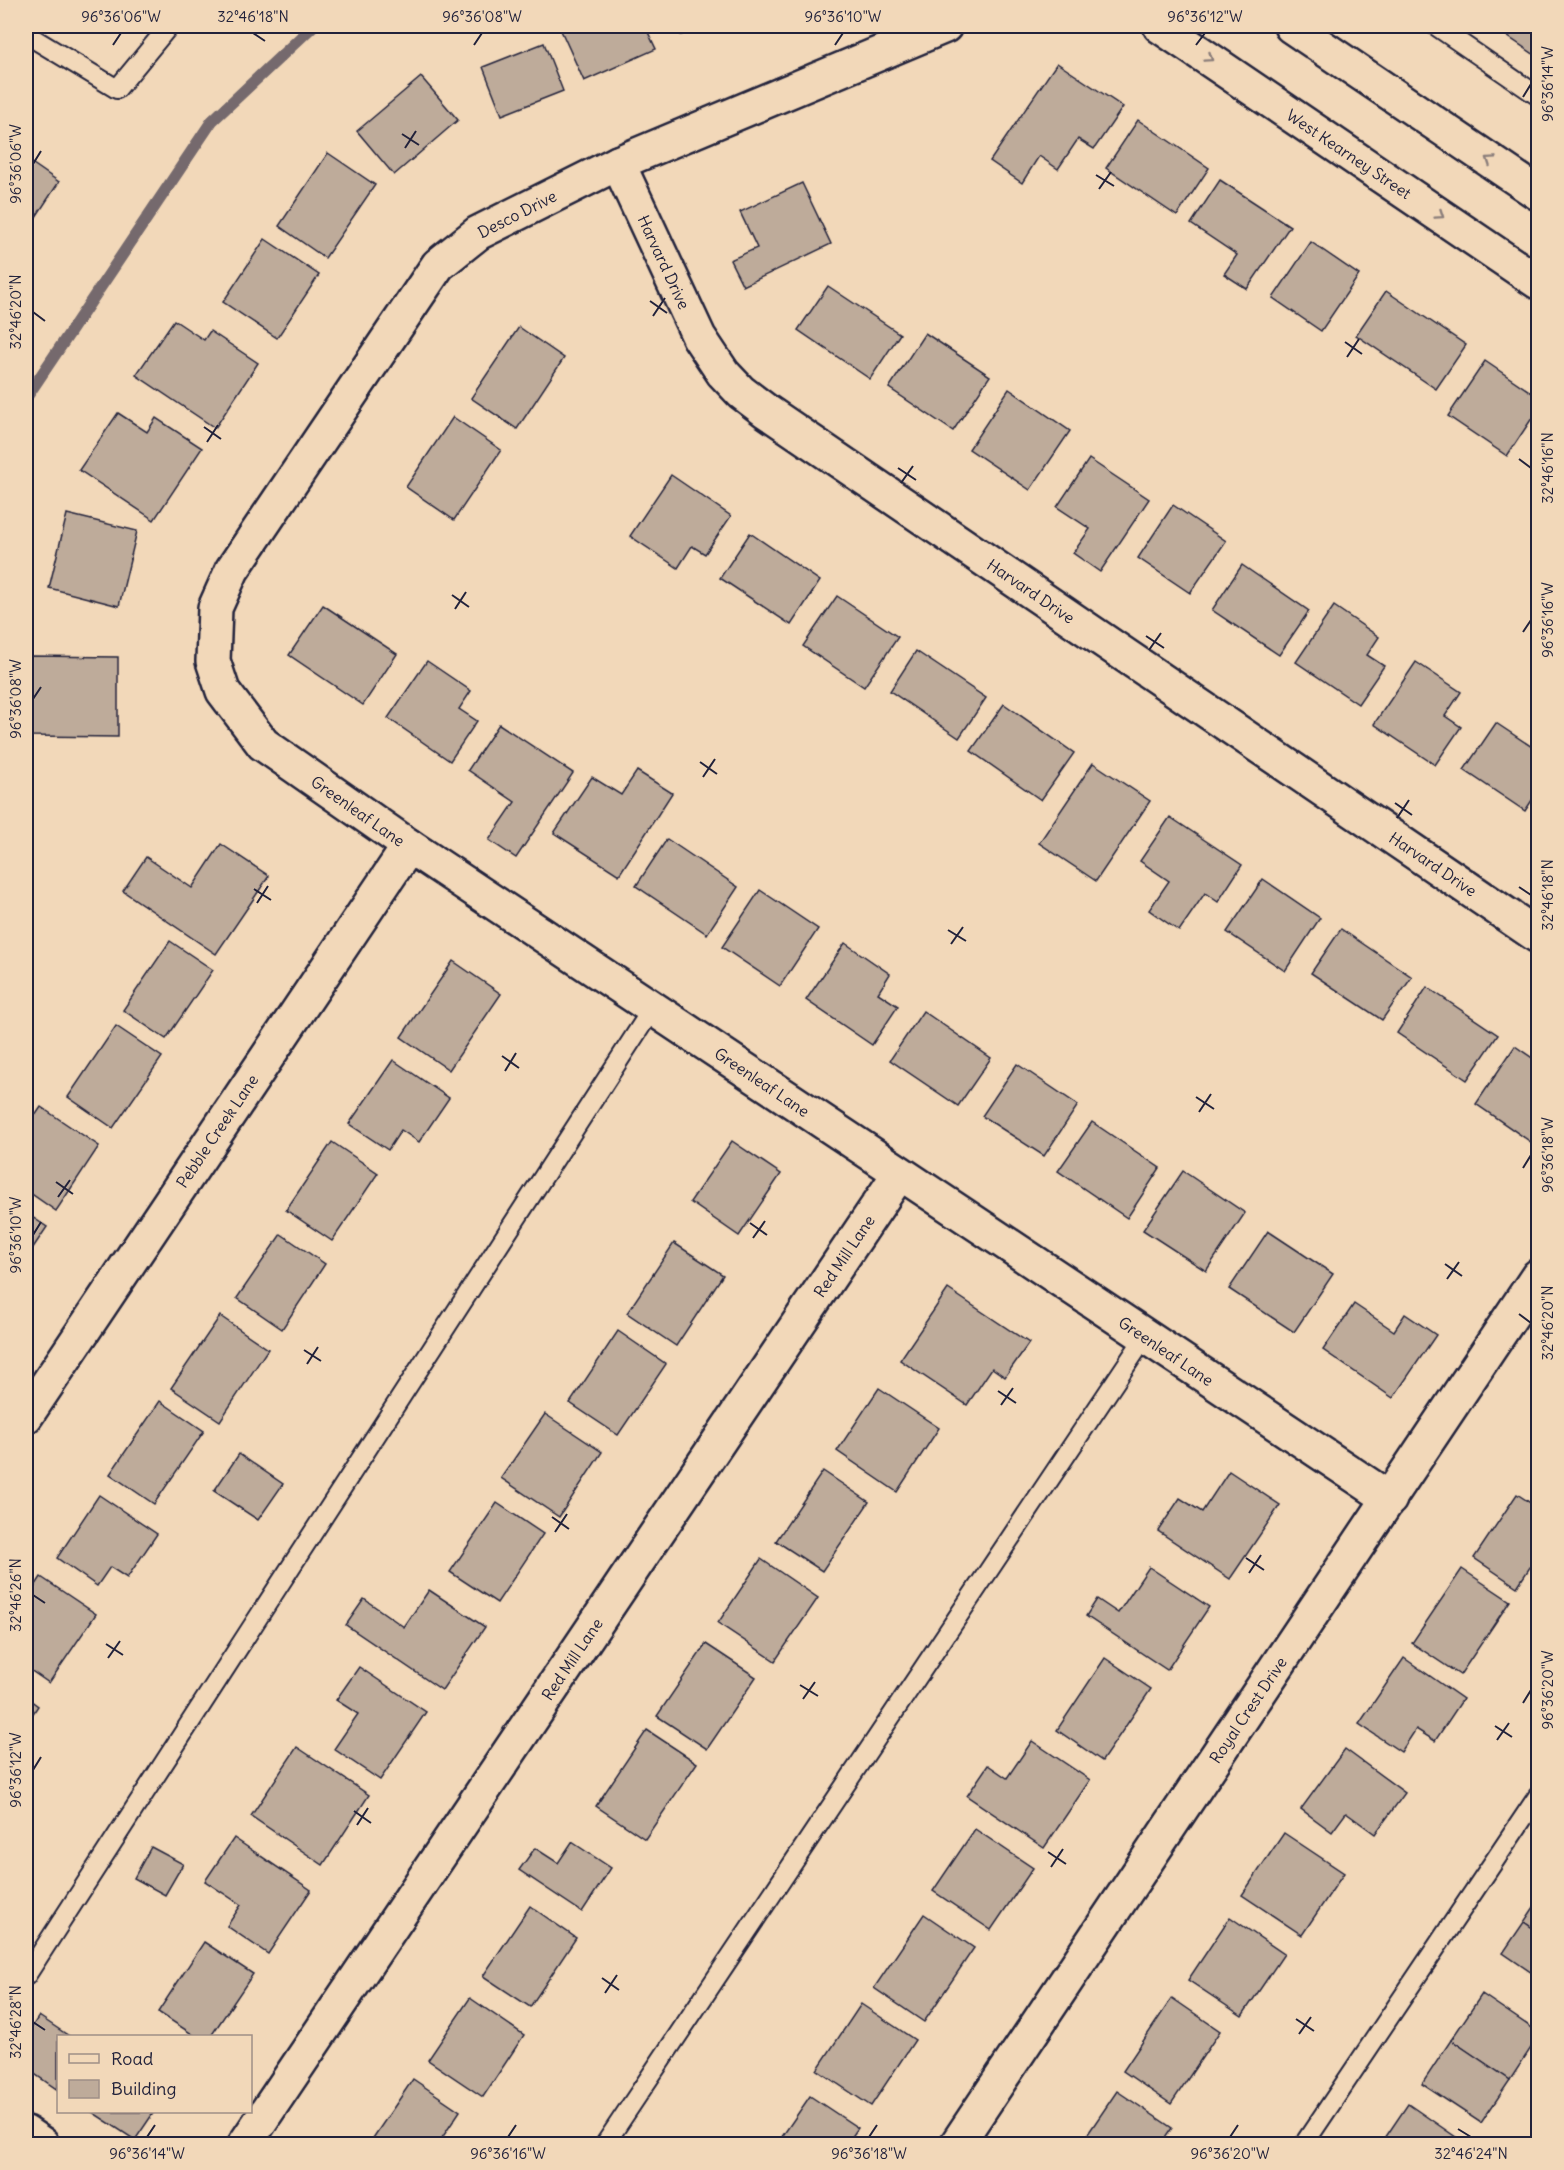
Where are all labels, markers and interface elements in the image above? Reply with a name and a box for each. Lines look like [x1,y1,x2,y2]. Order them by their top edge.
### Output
text: 96°36'06"W [81,7,161,26]
text: 32°46'18"N [217,7,289,26]
text: 96°36'08"W [442,7,522,26]
text: 96°36'10"W [805,7,882,26]
text: 96°36'12"W [1167,7,1243,26]
text: 96°36'14"W [1538,46,1557,122]
one-way arrow [1202,51,1213,62]
street label: West Kearney Street [1283,105,1416,204]
text: 96°36'06"W [6,124,25,204]
one-way arrow [1486,156,1497,167]
street label: Desco Drive [474,186,560,242]
one-way arrow [1433,208,1444,219]
street label: Harvard Drive [634,212,694,312]
text: 32°46'20"N [6,274,25,350]
text: 32°46'16"N [1538,432,1557,504]
street label: Harvard Drive [983,554,1079,628]
text: 96°36'16"W [1538,582,1557,658]
text: 96°36'08"W [6,659,25,739]
street label: Greenleaf Lane [307,771,409,851]
street label: Harvard Drive [1385,827,1481,901]
text: 32°46'18"N [1538,859,1557,931]
street label: Greenleaf Lane [711,1043,813,1121]
street label: Pebble Creek Lane [172,1070,262,1192]
text: 96°36'18"W [1538,1117,1557,1193]
text: 96°36'10"W [6,1196,25,1273]
street label: Red Mill Lane [809,1211,879,1301]
text: 32°46'20"N [1538,1285,1557,1361]
street label: Greenleaf Lane [1115,1312,1217,1390]
text: 32°46'26"N [6,1558,25,1632]
street label: Red Mill Lane [537,1614,607,1704]
text: 96°36'20"W [1538,1650,1557,1730]
street label: Royal Crest Drive [1205,1653,1291,1767]
text: 96°36'12"W [6,1732,25,1808]
text: 32°46'28"N [6,1985,25,2059]
legend [57,2035,252,2113]
text: Road [111,2047,154,2070]
text: Building [111,2077,176,2100]
text: 96°36'14"W [109,2144,185,2163]
text: 96°36'16"W [470,2144,546,2163]
text: 96°36'18"W [831,2144,907,2163]
text: 96°36'20"W [1190,2144,1270,2163]
text: 32°46'24"N [1434,2144,1508,2163]

